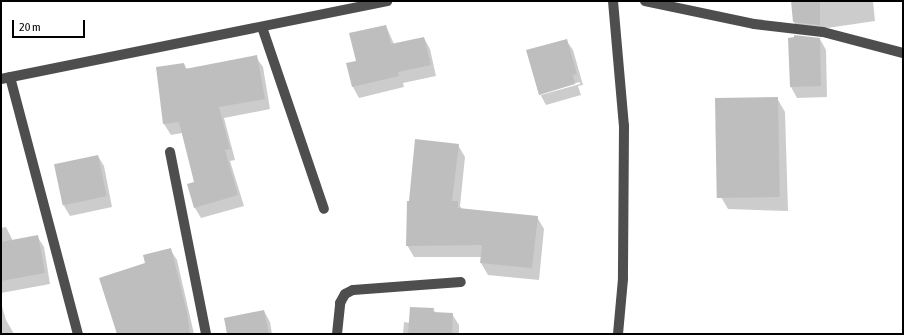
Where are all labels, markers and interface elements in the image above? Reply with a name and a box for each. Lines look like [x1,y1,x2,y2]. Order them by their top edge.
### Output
scale bar [14,12,87,38]
text: 20 m [19,20,41,34]

